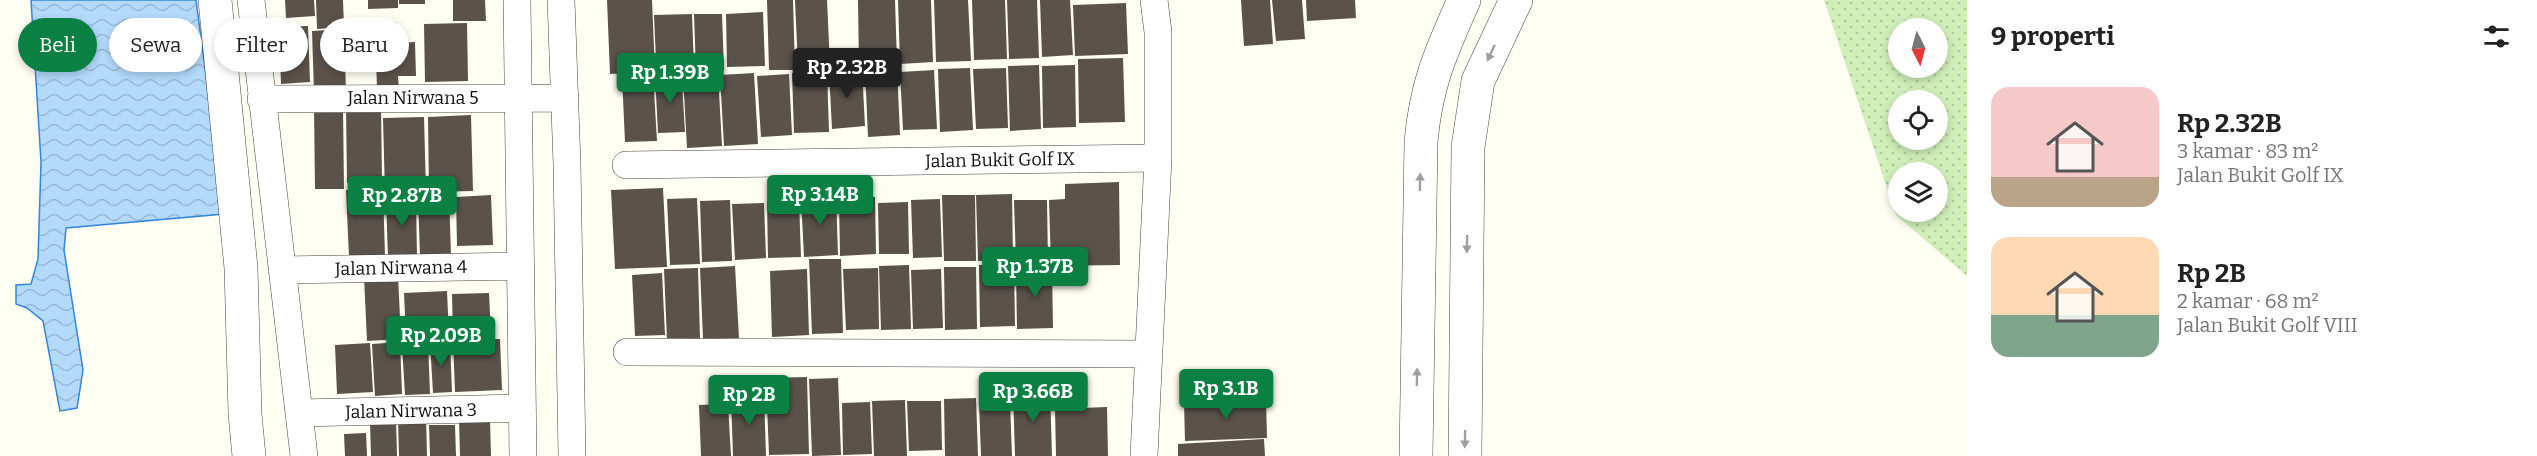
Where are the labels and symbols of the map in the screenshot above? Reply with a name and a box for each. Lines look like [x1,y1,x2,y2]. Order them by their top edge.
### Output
north arrow [1888,18,1948,78]
one-way arrow [1486,45,1496,63]
pin: Rp 2.32B [785,48,909,99]
pin: Rp 1.39B [608,53,732,104]
street label: Jalan Nirwana 5 [346,87,479,109]
street label: Jalan Bukit Golf IX [924,148,1076,172]
one-way arrow [1415,172,1425,191]
pin: Rp 3.14B [758,175,882,226]
pin: Rp 2.87B [340,176,464,227]
one-way arrow [1462,235,1471,254]
pin: Rp 1.37B [973,247,1097,298]
street label: Jalan Nirwana 4 [334,256,468,280]
pin: Rp 2.09B [379,316,503,367]
one-way arrow [1413,367,1422,386]
pin: Rp 3.1B [1171,369,1281,420]
pin: Rp 3.66B [971,372,1095,423]
pin: Rp 2B [707,375,791,426]
street label: Jalan Nirwana 3 [344,399,477,423]
one-way arrow [1460,430,1470,449]

